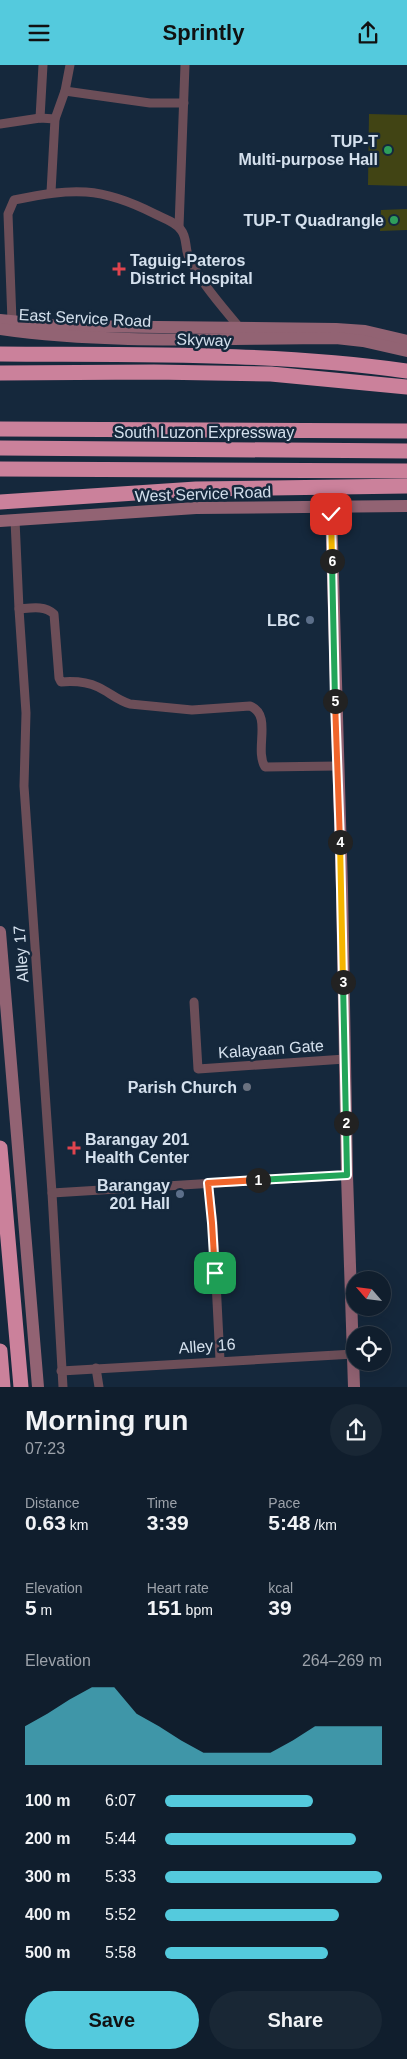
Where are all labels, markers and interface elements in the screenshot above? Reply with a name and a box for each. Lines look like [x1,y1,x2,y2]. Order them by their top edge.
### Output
icon: menu [25,19,53,47]
icon: share [354,19,382,47]
text: Sprintly [163,20,244,45]
place label: TUP-T Multi-purpose Hall [238,133,378,168]
marker: TUP-T Multi-purpose Hall [382,144,394,156]
place label: TUP-T Quadrangle [244,212,384,229]
marker: TUP-T Quadrangle [388,214,400,226]
place label: Taguig-Pateros District Hospital [130,252,253,287]
marker: Taguig-Pateros District Hospital [112,262,126,276]
street label: East Service Road [18,306,152,330]
street label: Skyway [176,331,232,349]
street label: South Luzon Expressway [114,424,294,441]
street label: West Service Road [134,483,272,505]
pin [310,493,352,535]
icon: check [317,500,345,528]
pin: 6 [320,549,344,573]
text: 6 [329,553,336,569]
place label: LBC [267,612,300,629]
marker: LBC [304,614,316,626]
pin: 5 [322,689,348,713]
text: 5 [332,693,339,709]
pin: 4 [328,829,352,855]
text: 4 [337,834,344,850]
street label: Alley 17 [11,925,31,983]
pin: 3 [330,969,356,995]
text: 3 [340,974,347,990]
street label: Kalayaan Gate [218,1037,324,1061]
place label: Parish Church [128,1079,237,1096]
marker: Parish Church [241,1081,253,1093]
pin: 2 [334,1111,358,1135]
text: 2 [343,1115,350,1131]
place label: Barangay 201 Health Center [85,1131,189,1166]
marker: Barangay 201 Health Center [67,1141,81,1155]
pin: 1 [246,1167,270,1193]
text: 1 [255,1172,262,1188]
place label: Barangay 201 Hall [97,1177,170,1212]
marker: Barangay 201 Hall [174,1188,186,1200]
pin [194,1252,236,1294]
icon: arrive [201,1259,229,1287]
north arrow [346,1271,391,1316]
map controls [346,1271,391,1371]
button: locate [346,1326,391,1371]
street label: Alley 16 [178,1336,236,1356]
button: share [330,1404,382,1456]
text: Morning run [25,1405,188,1436]
text: 07:23 [25,1440,65,1457]
text: Distance [25,1495,79,1511]
text: Time [147,1495,177,1511]
text: Pace [268,1495,300,1511]
text: 0.63 [25,1511,66,1534]
text: 3:39 [147,1511,189,1534]
text: 5:48 [268,1511,310,1534]
text: km [66,1517,88,1533]
text: /km [310,1517,337,1533]
text: Elevation [25,1580,83,1596]
text: Heart rate [147,1580,209,1596]
text: kcal [268,1580,293,1596]
text: 5 [25,1596,37,1619]
text: 151 [147,1596,182,1619]
text: 39 [268,1596,292,1619]
text: m [37,1602,52,1618]
text: bpm [182,1602,213,1618]
text: Elevation [25,1652,91,1669]
text: 264–269 m [302,1652,382,1669]
text: 100 m [25,1792,70,1809]
text: 6:07 [105,1792,136,1809]
text: 200 m [25,1830,70,1847]
text: 5:44 [105,1830,136,1847]
text: 300 m [25,1868,70,1885]
text: 5:33 [105,1868,136,1885]
text: 400 m [25,1906,70,1923]
text: 5:52 [105,1906,136,1923]
text: 500 m [25,1944,70,1961]
text: 5:58 [105,1944,136,1961]
button: Save [25,1991,199,2049]
button: Share [209,1991,382,2049]

